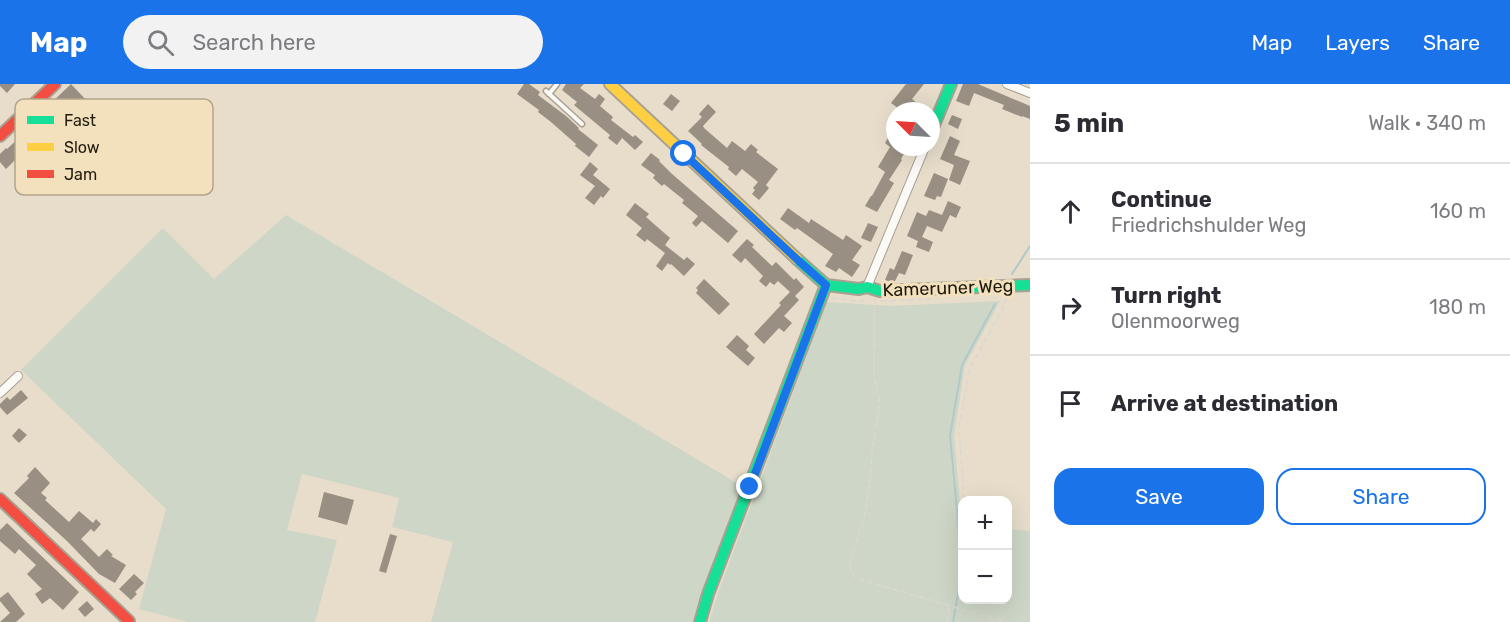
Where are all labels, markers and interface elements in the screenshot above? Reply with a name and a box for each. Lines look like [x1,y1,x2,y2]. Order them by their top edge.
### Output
search box [123,15,543,69]
text: Map [30,26,87,59]
icon: search [144,26,177,59]
text: Search here [192,29,316,56]
text: Map [1251,30,1292,55]
text: Layers [1325,30,1390,55]
text: Share [1423,30,1480,55]
legend [15,99,213,195]
north arrow [886,102,940,156]
text: 5 min [1054,108,1124,139]
text: Fast [64,111,96,130]
text: Walk · 340 m [1368,111,1486,135]
text: Slow [64,138,100,157]
route start [670,140,696,166]
text: Jam [64,165,97,184]
text: Continue [1111,186,1212,213]
icon: ahead [1054,195,1087,228]
text: 160 m [1430,199,1486,223]
text: Friedrichshulder Weg [1111,213,1306,237]
street label: Kameruner Weg [882,275,1014,301]
text: Turn right [1111,282,1221,309]
icon: right [1054,291,1087,324]
text: 180 m [1429,295,1486,319]
text: Olenmoorweg [1111,309,1240,333]
icon: arrive [1054,387,1087,420]
text: Arrive at destination [1111,390,1338,417]
button: Save [1054,468,1264,525]
button: Share [1276,468,1486,525]
route end [736,473,762,499]
map controls [958,496,1012,604]
button: + [958,496,1012,550]
button: − [958,550,1012,604]

